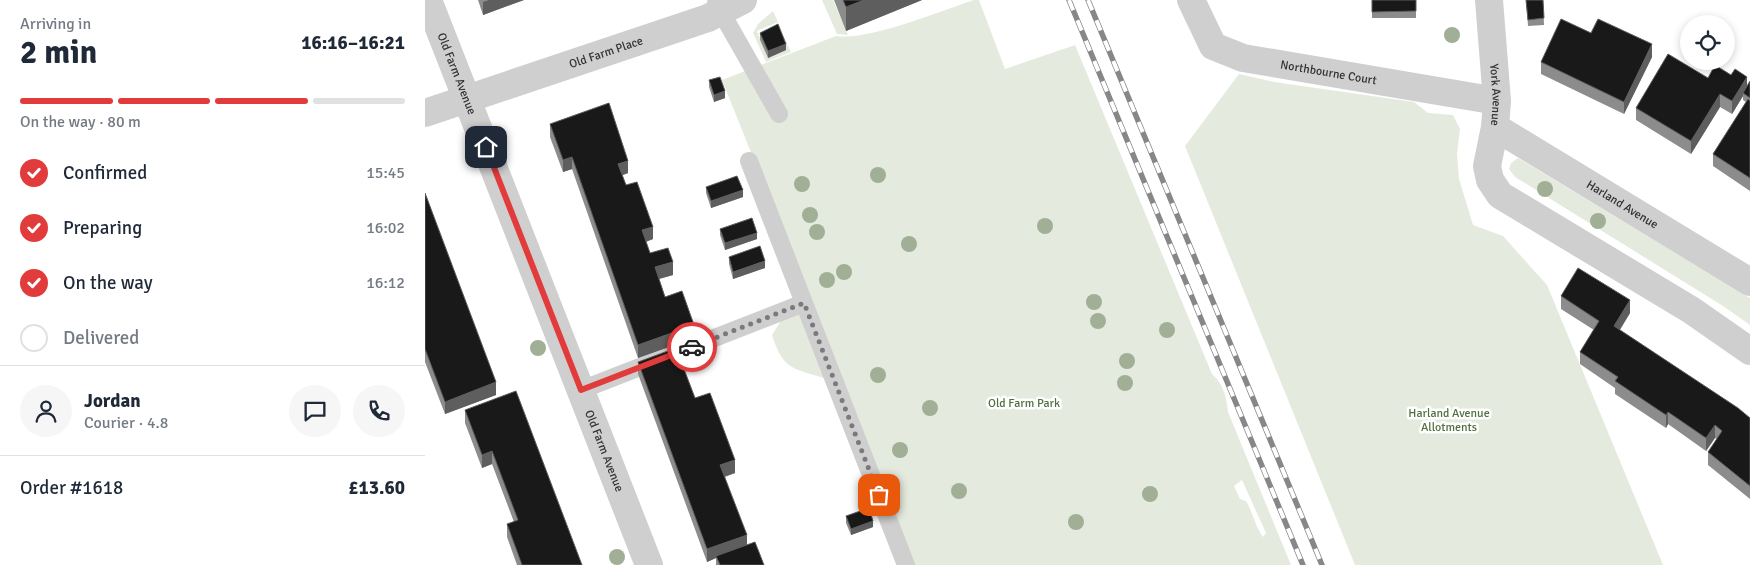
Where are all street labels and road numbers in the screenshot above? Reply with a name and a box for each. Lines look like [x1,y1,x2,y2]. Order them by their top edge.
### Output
street label: Old Farm Avenue [434,31,480,117]
street label: Old Farm Place [567,33,645,72]
street label: Northbourne Court [1279,57,1378,88]
street label: York Avenue [1487,63,1505,126]
street label: Harland Avenue [1584,177,1661,232]
street label: Old Farm Avenue [582,408,627,494]

